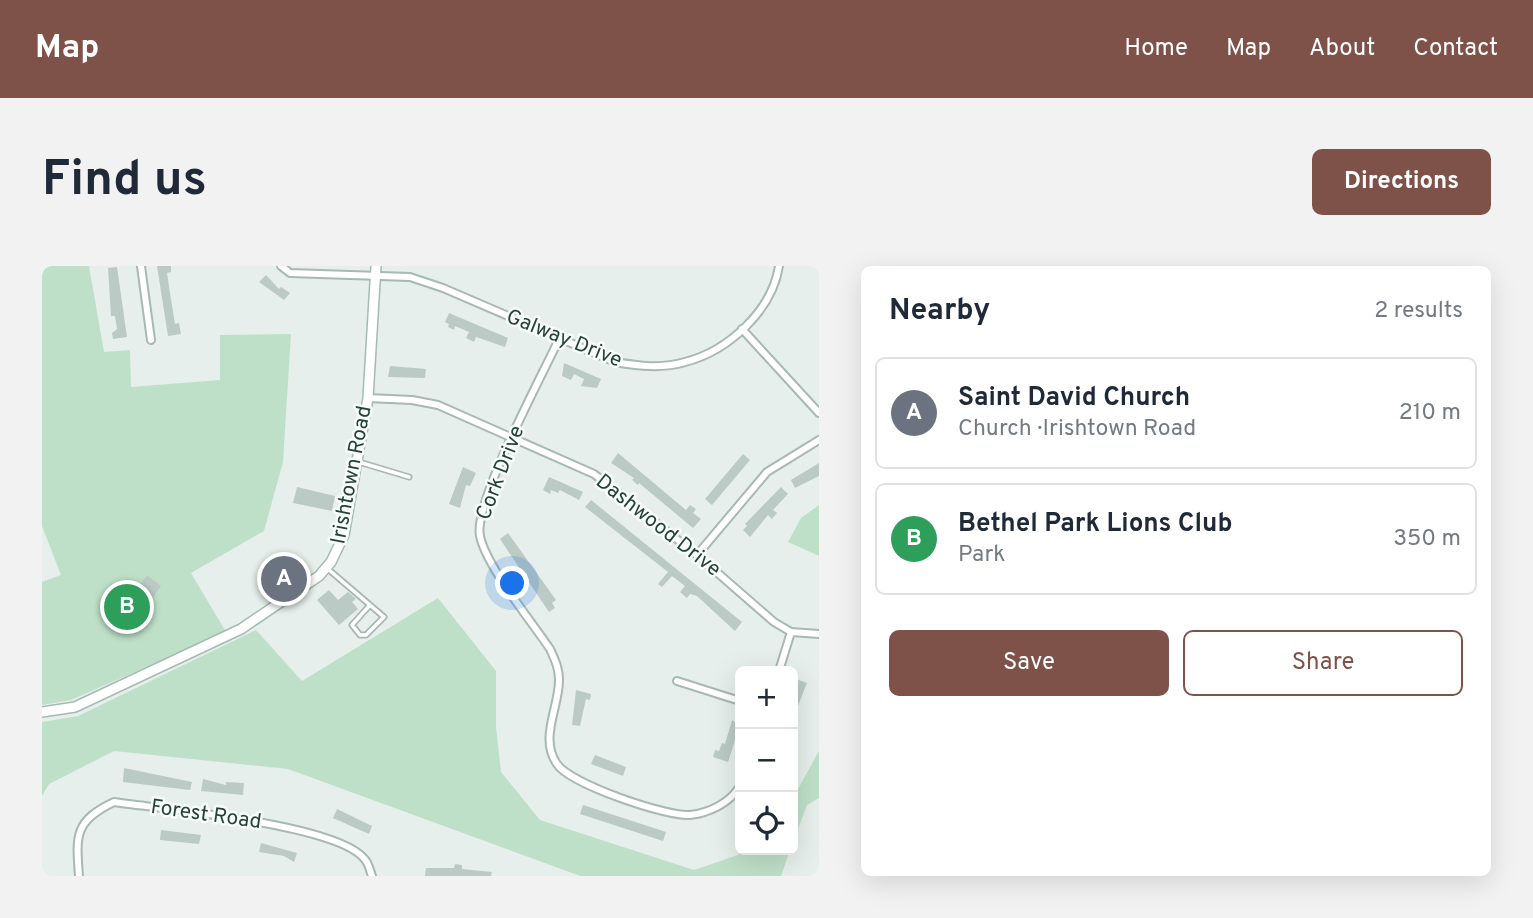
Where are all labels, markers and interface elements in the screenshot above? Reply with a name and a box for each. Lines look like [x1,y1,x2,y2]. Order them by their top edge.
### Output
text: Map [35,28,99,70]
text: Home [1124,34,1188,64]
text: Map [1226,34,1271,64]
text: About [1309,34,1375,64]
text: Contact [1413,34,1498,64]
button: Directions [1312,149,1491,215]
text: Find us [42,151,207,213]
text: Nearby [889,293,990,330]
text: 2 results [1374,297,1463,326]
street label: Galway Drive [502,304,626,374]
text: Saint David Church [958,382,1190,415]
text: A [906,399,922,428]
text: 210 m [1399,399,1461,428]
street label: Irishtown Road [325,404,379,546]
text: Church · Irishtown Road [958,415,1196,444]
street label: Cork Drive [471,422,531,524]
street label: Dashwood Drive [590,469,726,583]
text: Bethel Park Lions Club [958,508,1232,541]
text: B [906,525,922,554]
text: 350 m [1393,525,1461,554]
text: Park [958,541,1005,570]
pin: A [261,553,307,605]
your location [495,566,529,600]
pin: B [104,581,150,633]
button: Save [889,630,1169,696]
button: Share [1183,630,1463,696]
map controls [735,666,798,855]
button: + [735,666,798,729]
button: − [735,729,798,792]
button: locate [735,792,798,855]
street label: Forest Road [149,794,263,836]

